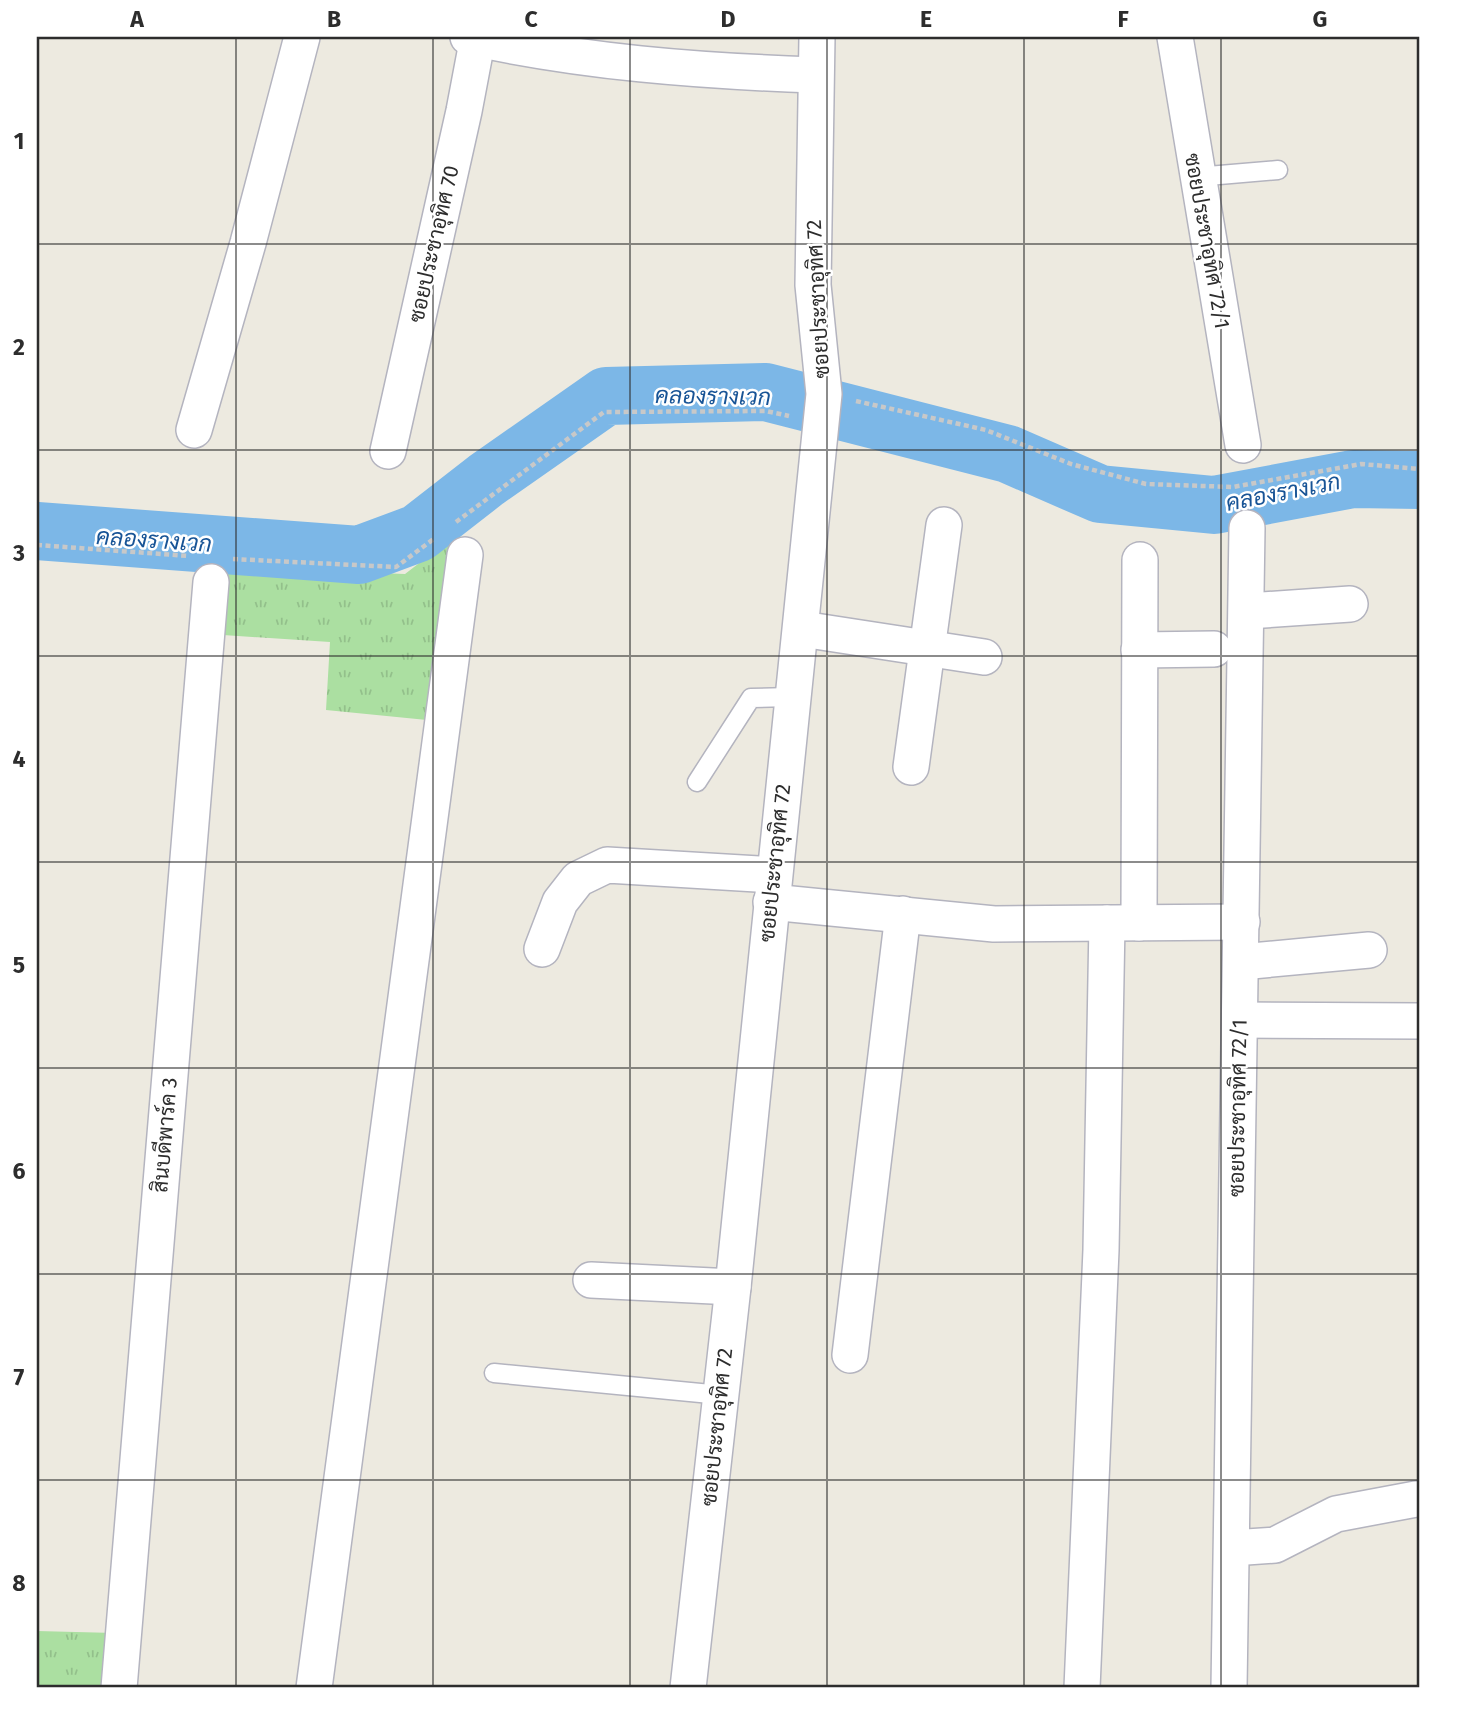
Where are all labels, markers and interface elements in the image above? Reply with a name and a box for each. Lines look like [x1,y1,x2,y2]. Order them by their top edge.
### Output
text: A [129,5,144,33]
text: B [327,5,341,33]
text: C [524,5,538,33]
text: D [721,5,736,33]
text: E [920,5,932,33]
text: F [1117,5,1129,33]
text: G [1313,5,1327,33]
text: 1 [14,127,24,155]
street label: ซอยประชาอุทิศ 72/1 [1178,151,1235,331]
street label: ซอยประชาอุทิศ 70 [403,163,466,325]
street label: ซอยประชาอุทิศ 72 [801,219,836,379]
text: 2 [13,333,25,361]
water label: คลองรางเวก [655,381,771,411]
water label: คลองรางเวก [1223,467,1343,517]
water label: คลองรางเวก [95,522,213,558]
text: 3 [12,539,25,567]
text: 4 [13,745,26,773]
street label: ซอยประชาอุทิศ 72 [754,783,797,944]
text: 5 [13,951,25,979]
street label: ซอยประชาอุทิศ 72/1 [1223,1019,1254,1197]
street label: สินบดีพาร์ค 3 [146,1076,183,1194]
text: 6 [13,1157,26,1185]
street label: ซอยประชาอุทิศ 72 [696,1347,739,1508]
text: 7 [14,1363,25,1391]
text: 8 [12,1569,26,1597]

